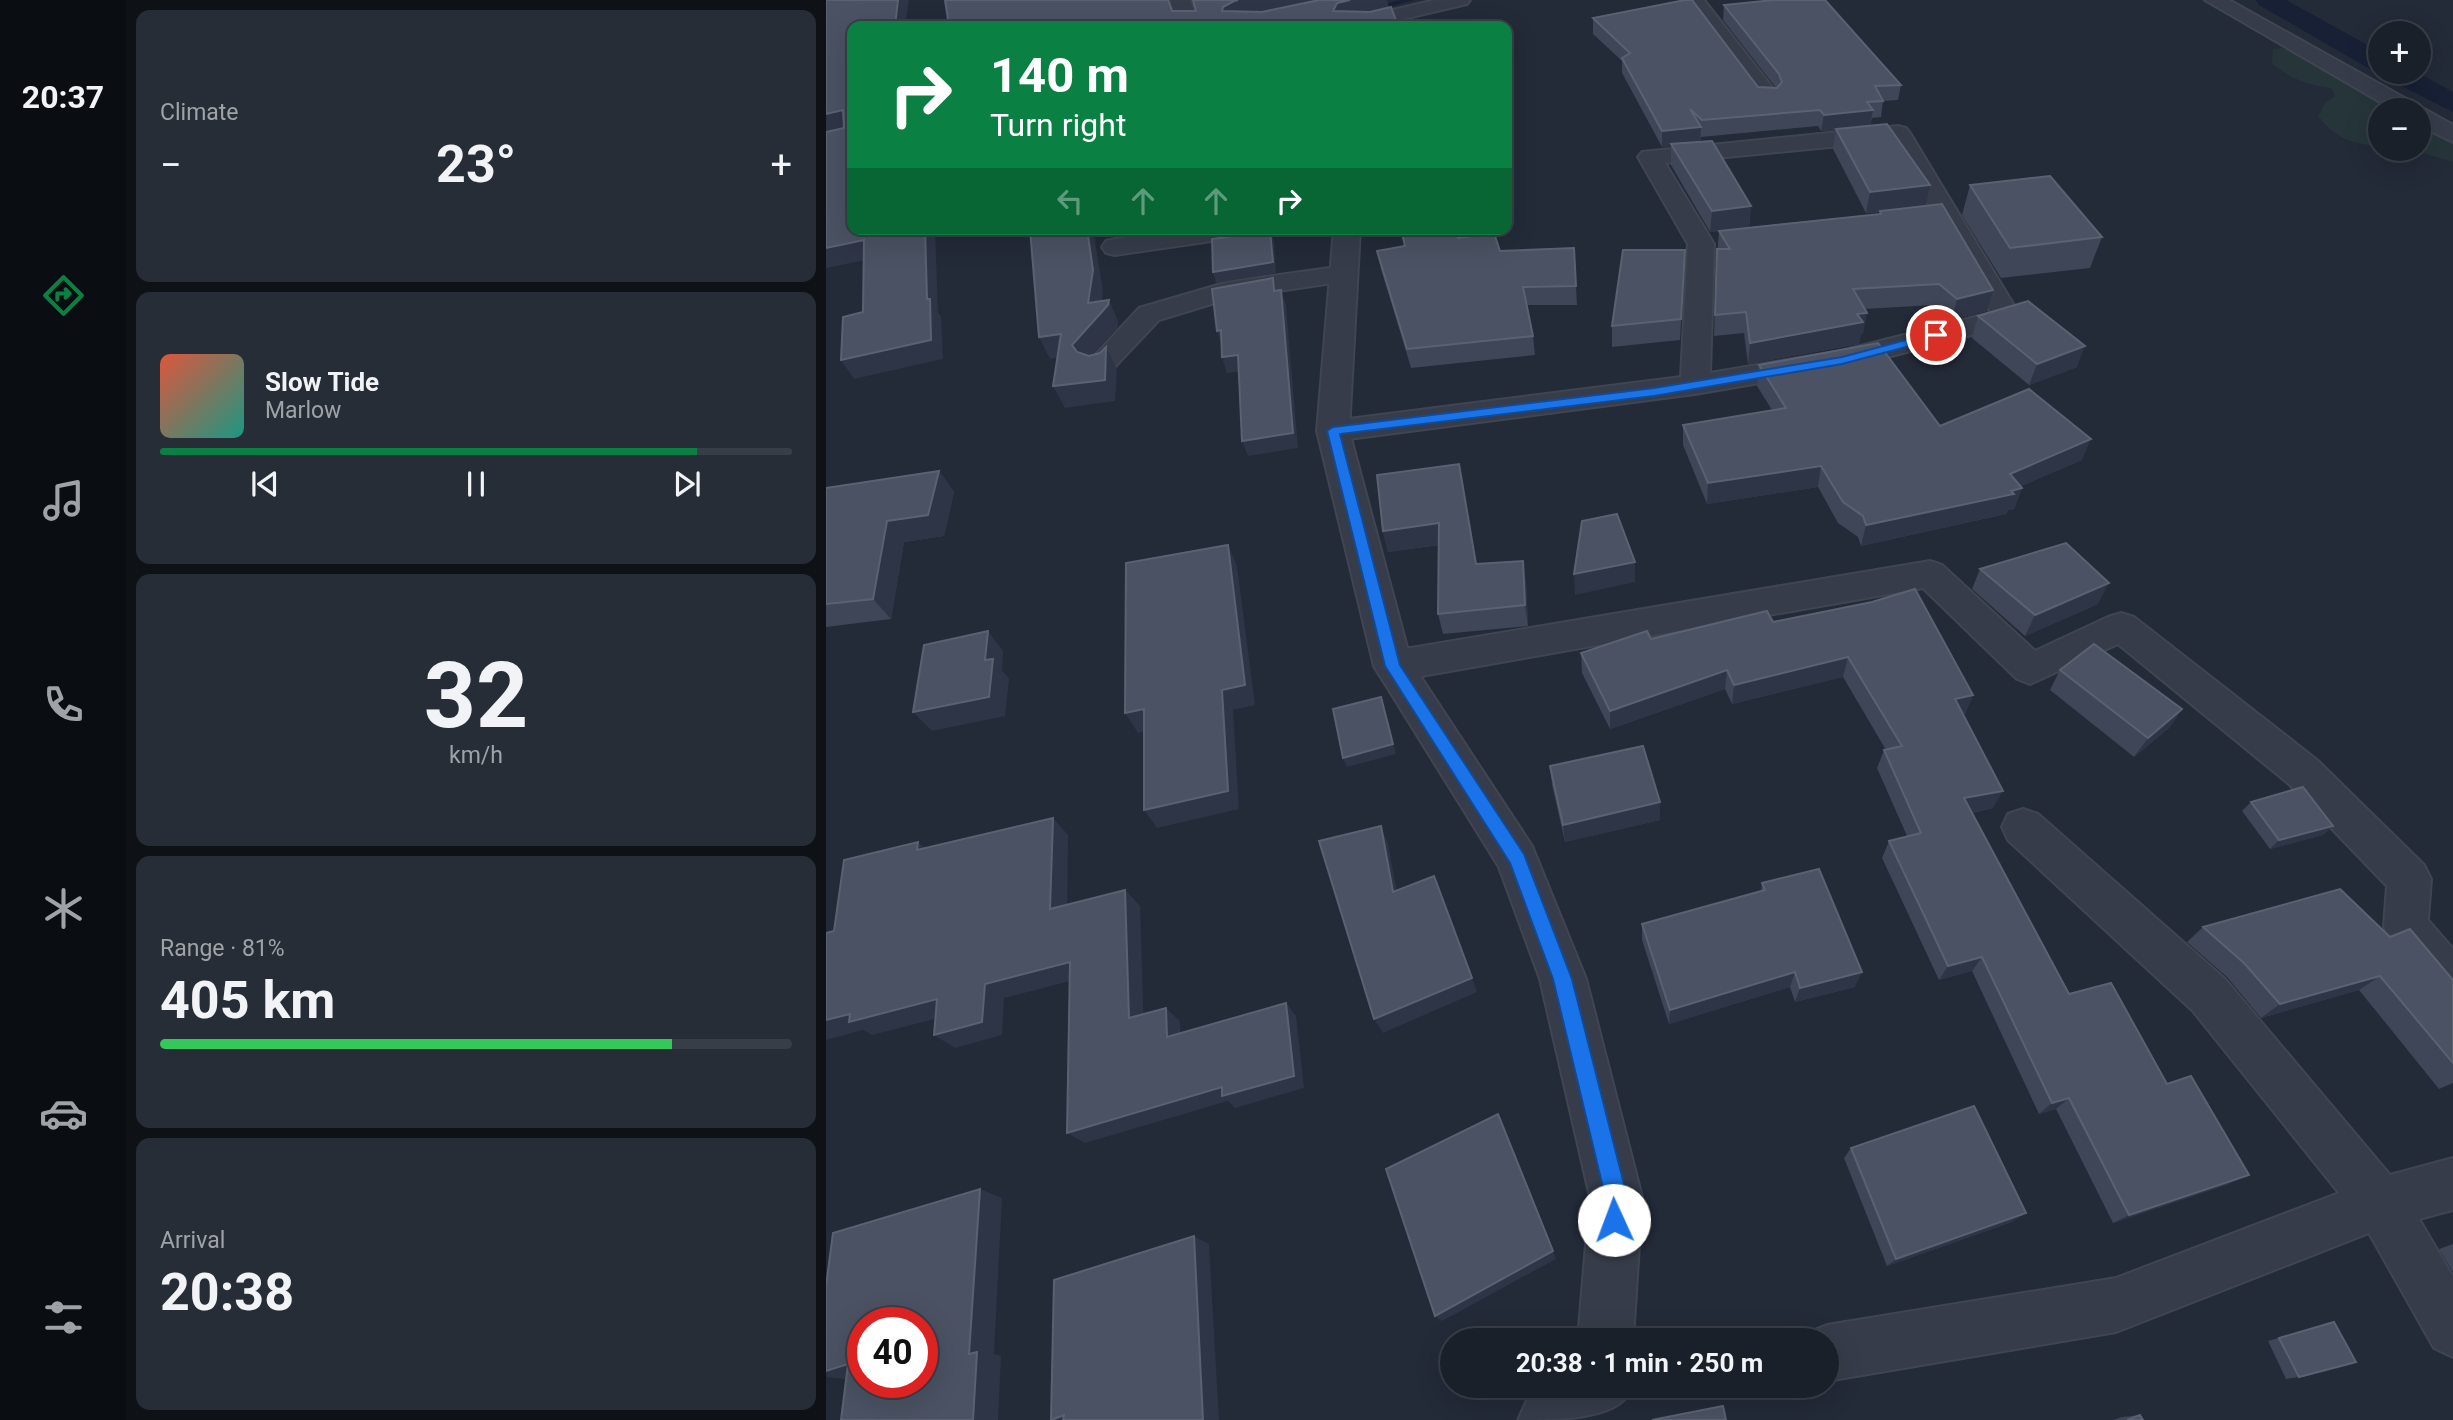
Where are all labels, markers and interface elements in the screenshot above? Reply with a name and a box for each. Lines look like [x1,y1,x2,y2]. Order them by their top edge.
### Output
map controls [2368,21,2431,161]
button: + [2368,21,2431,84]
text: 140 m [990,47,1129,104]
icon: right [875,49,966,140]
text: 20:37 [22,78,104,116]
button: − [2368,98,2431,161]
text: Climate [160,99,239,126]
text: Turn right [990,106,1126,144]
text: 23° [436,134,516,195]
text: − [160,143,182,187]
text: + [770,143,792,187]
icon: left [1051,182,1089,220]
icon: ahead [1124,182,1162,220]
icon: ahead [1197,182,1235,220]
icon: right [1270,182,1308,220]
icon: directions [39,271,88,320]
pin [1906,305,1966,365]
icon: arrive [1917,316,1955,354]
text: Slow Tide [265,367,379,397]
text: Marlow [265,397,341,424]
icon: previous [246,465,284,503]
icon: pause [457,465,495,503]
icon: next [668,465,706,503]
icon: music [39,476,88,525]
text: 32 [424,643,528,749]
icon: phone [39,680,88,729]
text: km/h [449,742,503,769]
icon: climate [39,884,88,933]
text: Range · 81% [160,935,285,962]
text: 405 km [160,970,335,1031]
icon: car [39,1089,88,1138]
position arrow [1577,1183,1651,1257]
text: Arrival [160,1227,225,1254]
text: 20:38 [160,1262,294,1323]
icon: filters [39,1293,88,1342]
speed limit sign: 40 [847,1307,938,1398]
text: 20:38 · 1 min · 250 m [1516,1348,1763,1378]

